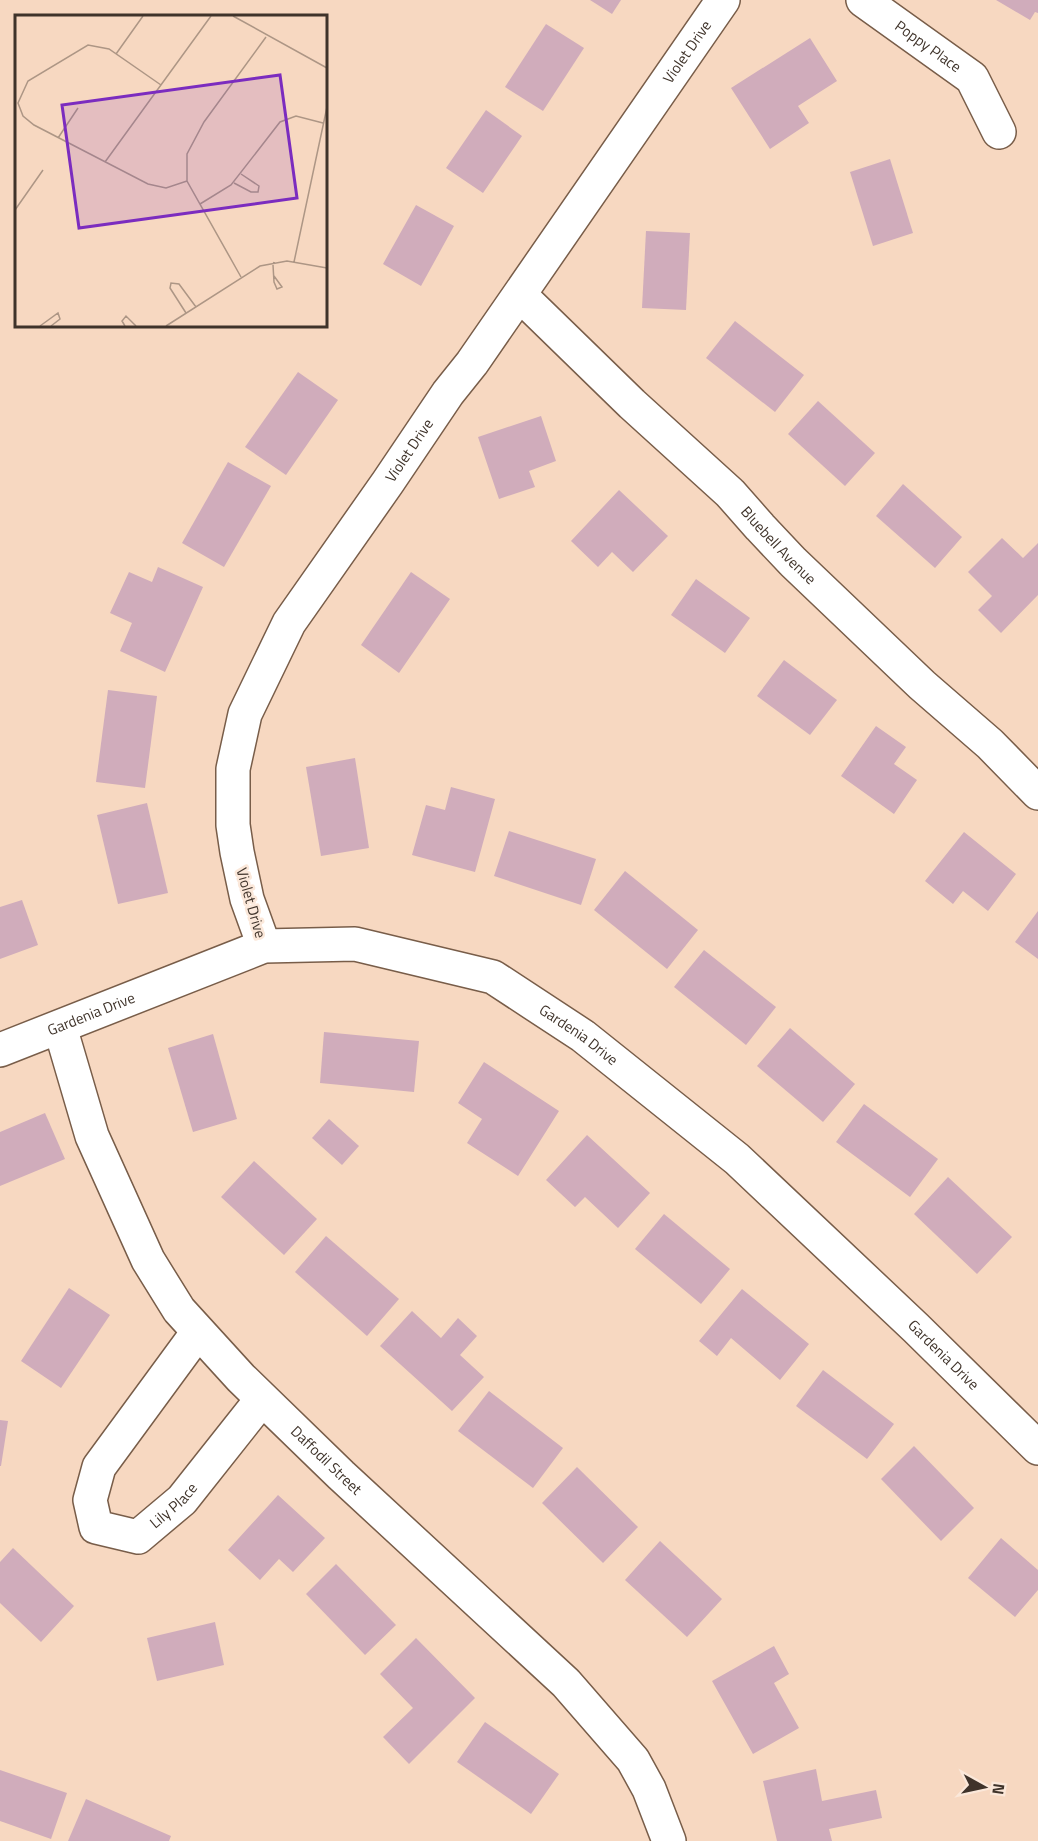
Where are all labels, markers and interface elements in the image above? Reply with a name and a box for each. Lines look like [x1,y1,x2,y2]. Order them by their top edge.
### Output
street label: Poppy Place [890,14,966,78]
inset map [15,15,327,327]
street label: Violet Drive [657,15,717,88]
street label: Violet Drive [379,414,439,487]
street label: Bluebell Avenue [736,501,822,590]
street label: Violet Drive [230,865,273,941]
street label: Gardenia Drive [44,986,138,1041]
street label: Gardenia Drive [535,998,623,1071]
street label: Gardenia Drive [903,1314,985,1395]
street label: Daffodil Street [286,1420,368,1501]
street label: Lily Place [144,1477,203,1534]
north arrow [954,1757,1014,1817]
text: N [986,1782,1012,1796]

